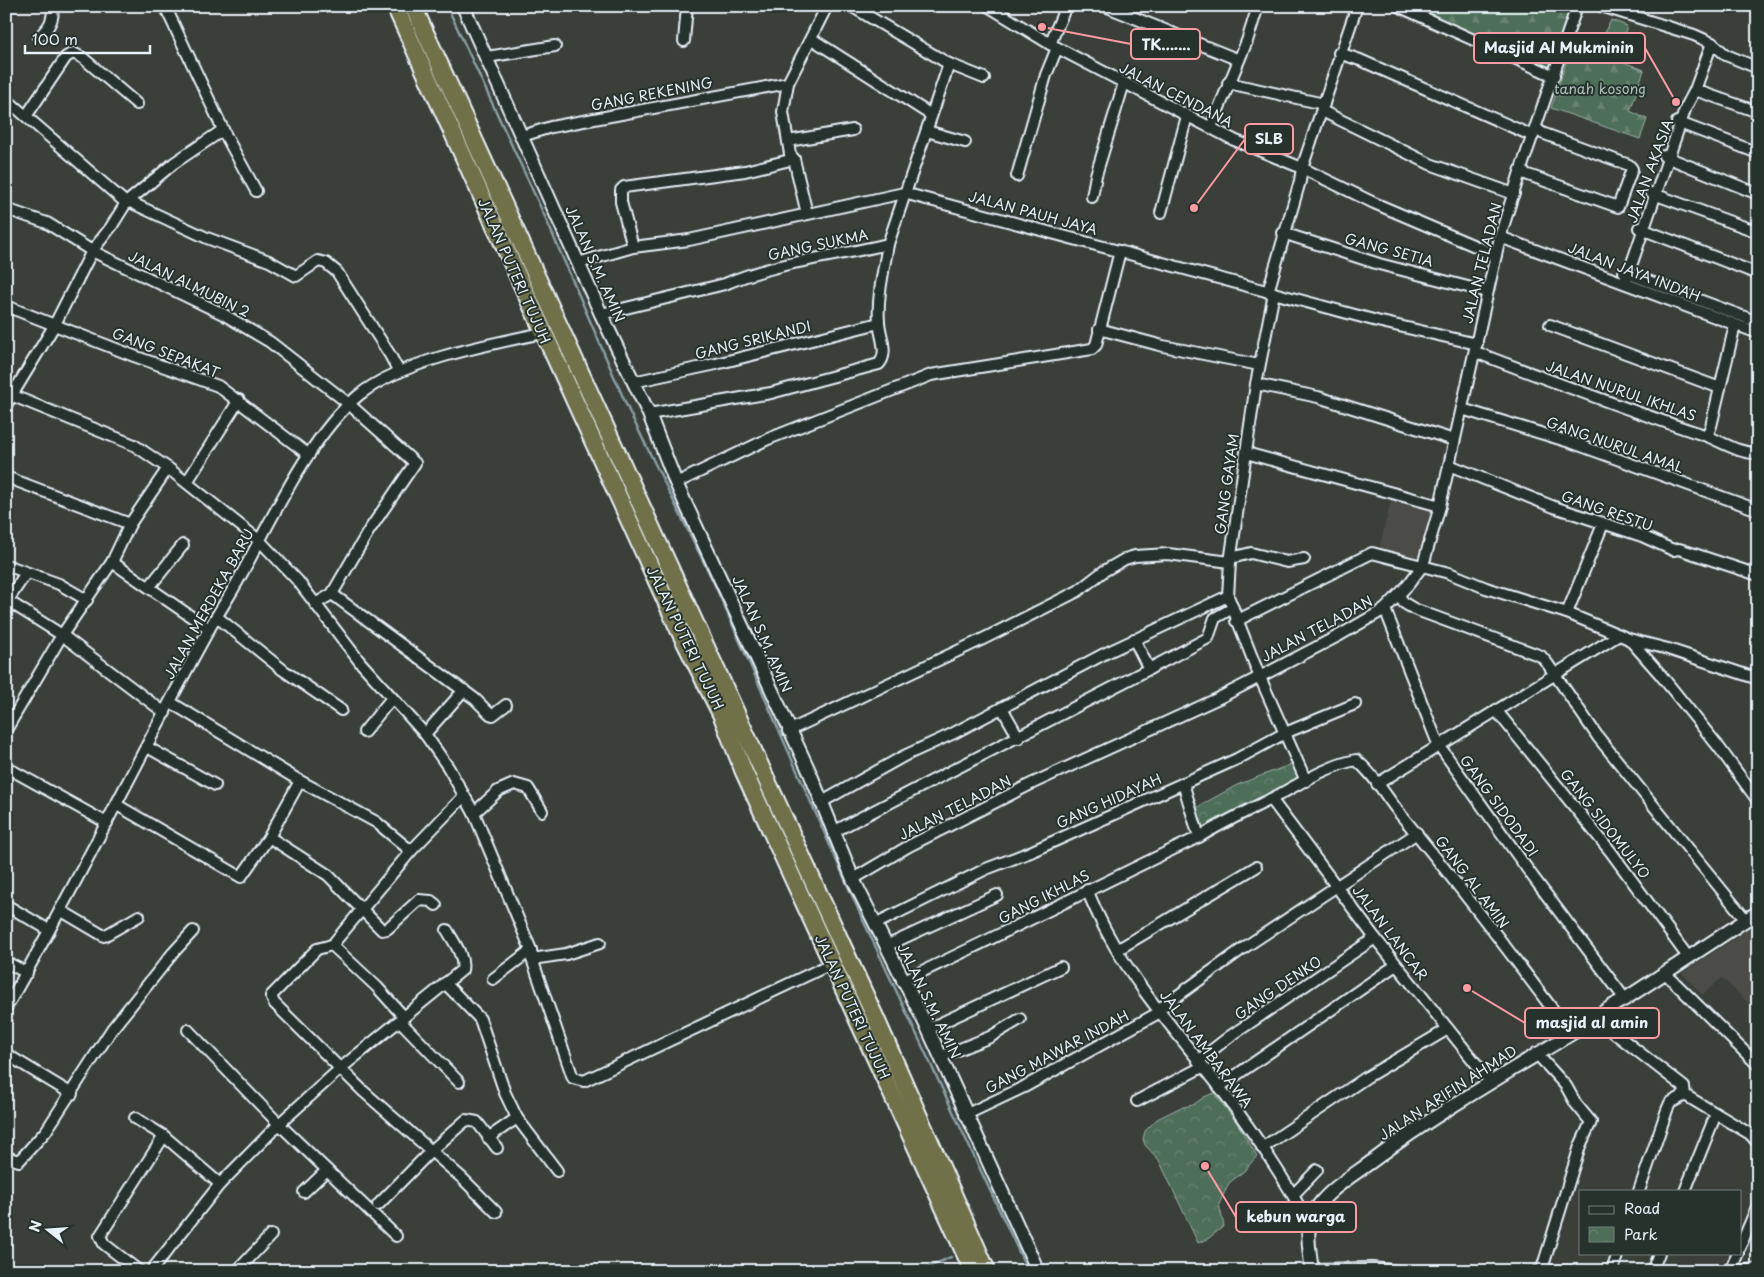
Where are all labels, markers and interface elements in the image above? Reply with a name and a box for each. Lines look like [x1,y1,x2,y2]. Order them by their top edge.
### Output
scale bar [25,22,150,54]
text: 100 m [32,27,78,50]
callout: TK....... [1131,29,1200,59]
text: TK....... [1141,32,1191,55]
callout: Masjid Al Mukminin [1474,33,1645,63]
text: Masjid Al Mukminin [1484,35,1634,58]
street label: JALAN CENDANA [1116,57,1237,133]
street label: GANG REKENING [589,71,715,116]
park label: tanah kosong [1554,78,1646,99]
street label: JALAN AKASIA [1621,116,1678,226]
callout: SLB [1245,124,1293,154]
text: SLB [1255,126,1283,149]
street label: JALAN PAUH JAYA [966,185,1100,240]
street label: JALAN PUTERI TUJUH [473,195,556,347]
street label: JALAN TELADAN [1456,200,1507,325]
street label: JALAN S.M. AMIN [560,202,631,326]
street label: GANG SUKMA [766,224,870,265]
street label: GANG SETIA [1342,228,1436,272]
street label: JALAN JAYA INDAH [1565,237,1704,307]
street label: JALAN ALMUBIN 2 [125,245,254,322]
street label: GANG SRIKANDI [693,315,813,364]
street label: GANG SEPAKAT [109,322,223,383]
street label: JALAN NURUL IKHLAS [1543,355,1699,426]
street label: GANG NURUL AMAL [1544,411,1687,478]
street label: GANG GAYAM [1209,432,1244,536]
street label: GANG RESTU [1559,485,1656,536]
street label: JALAN MERDEKA BARU [158,525,259,683]
street label: JALAN PUTERI TUJUH [641,562,729,713]
street label: JALAN S.M. AMIN [727,572,798,696]
street label: JALAN TELADAN [1257,590,1376,667]
street label: GANG SIDODADI [1455,750,1544,861]
street label: GANG SIDOMULYO [1556,764,1655,883]
street label: GANG HIDAYAH [1053,768,1165,833]
street label: JALAN TELADAN [895,770,1015,845]
street label: GANG AL AMIN [1430,831,1514,933]
street label: GANG IKHLAS [994,864,1093,929]
street label: JALAN LANCAR [1348,881,1433,985]
street label: JALAN PUTERI TUJUH [810,931,895,1083]
street label: JALAN S.M. AMIN [892,939,967,1062]
street label: GANG DENKO [1230,951,1326,1025]
street label: JALAN AMBARAWA [1155,985,1258,1112]
street label: GANG MAWAR INDAH [981,1005,1132,1098]
callout: masjid al amin [1525,1008,1659,1038]
text: masjid al amin [1536,1010,1648,1033]
street label: JALAN ARIFIN AHMAD [1375,1040,1521,1145]
legend [1579,1190,1742,1254]
text: Road [1624,1196,1660,1219]
callout: kebun warga [1236,1202,1356,1232]
north arrow [22,1204,72,1254]
text: kebun warga [1246,1204,1346,1227]
text: N [23,1218,47,1234]
text: Park [1624,1222,1658,1245]

